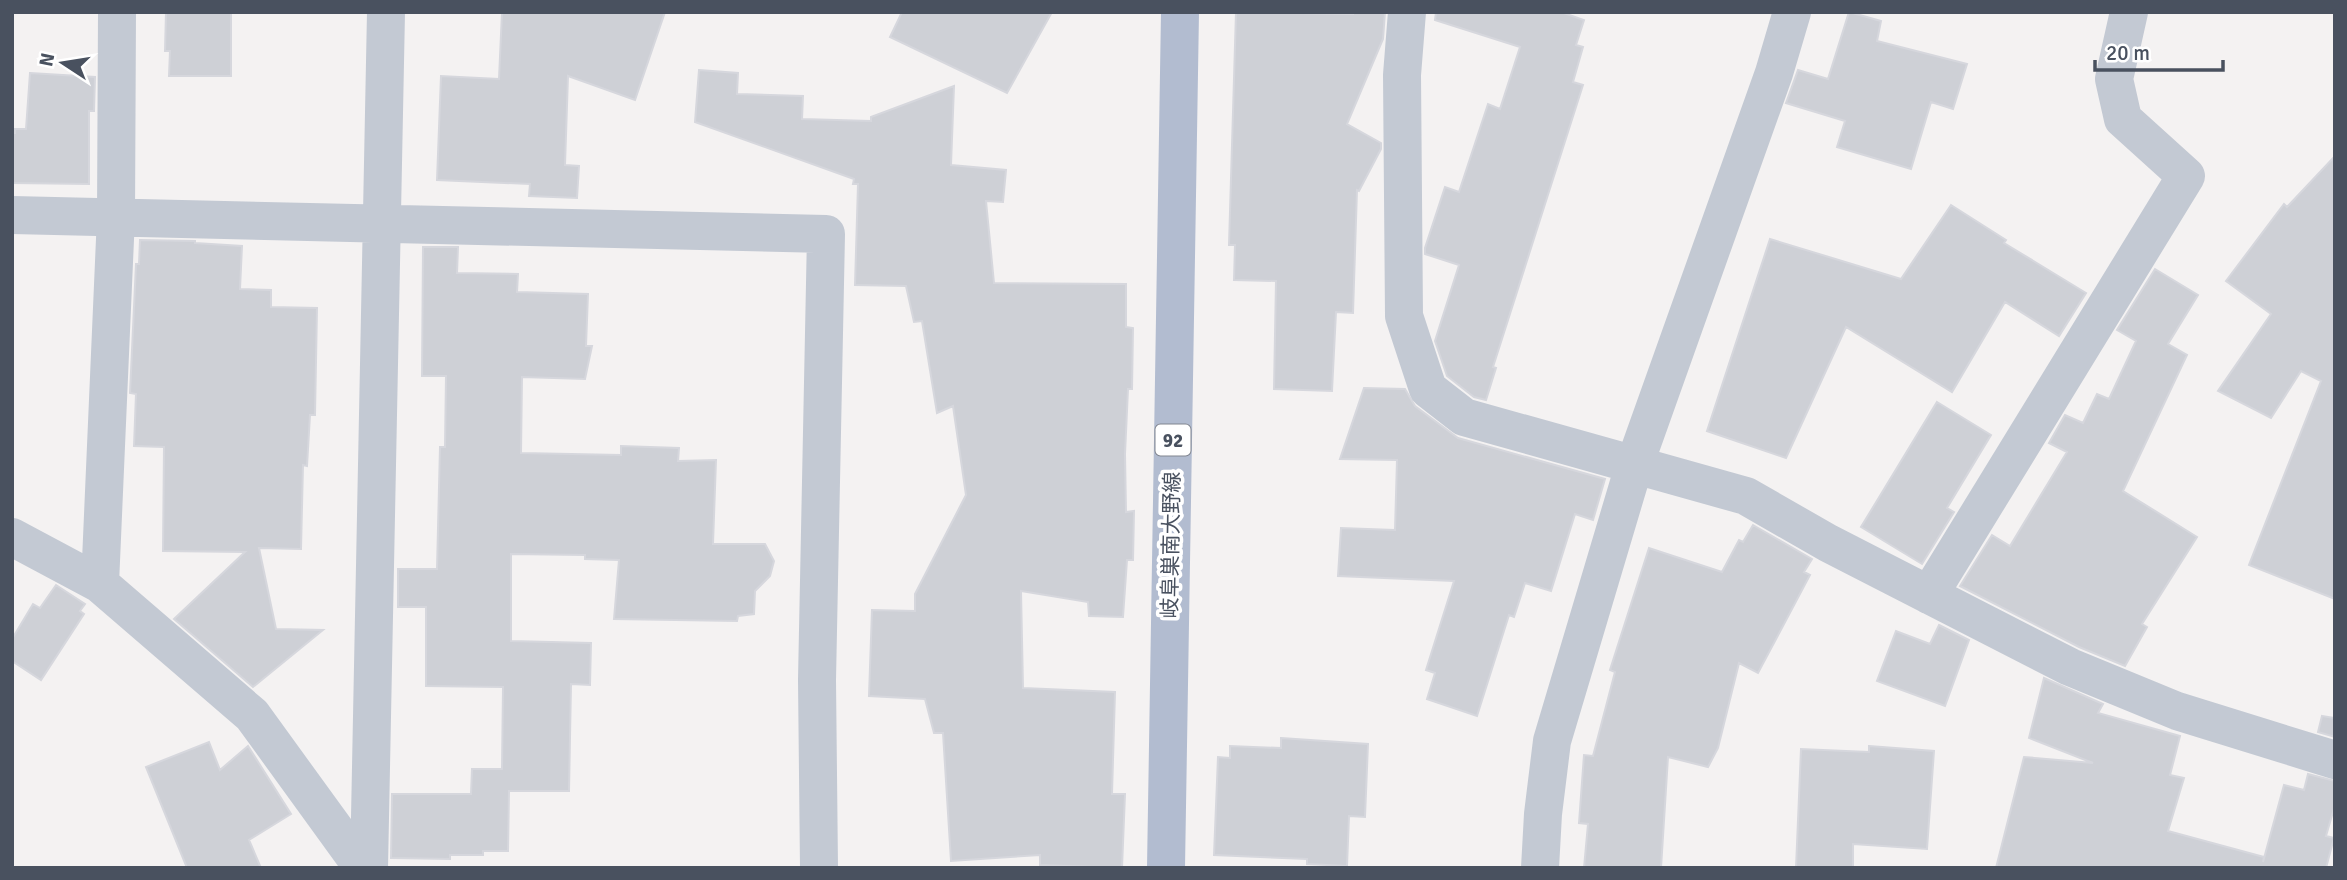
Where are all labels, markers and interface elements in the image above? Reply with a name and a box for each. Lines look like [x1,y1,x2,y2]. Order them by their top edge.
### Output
north arrow [28,28,98,98]
scale bar [2095,28,2223,72]
text: 20 m [2106,40,2150,66]
text: N [34,51,60,69]
road number: 92 [1156,424,1190,456]
street label: 岐阜巣南大野線 [1157,471,1185,619]

